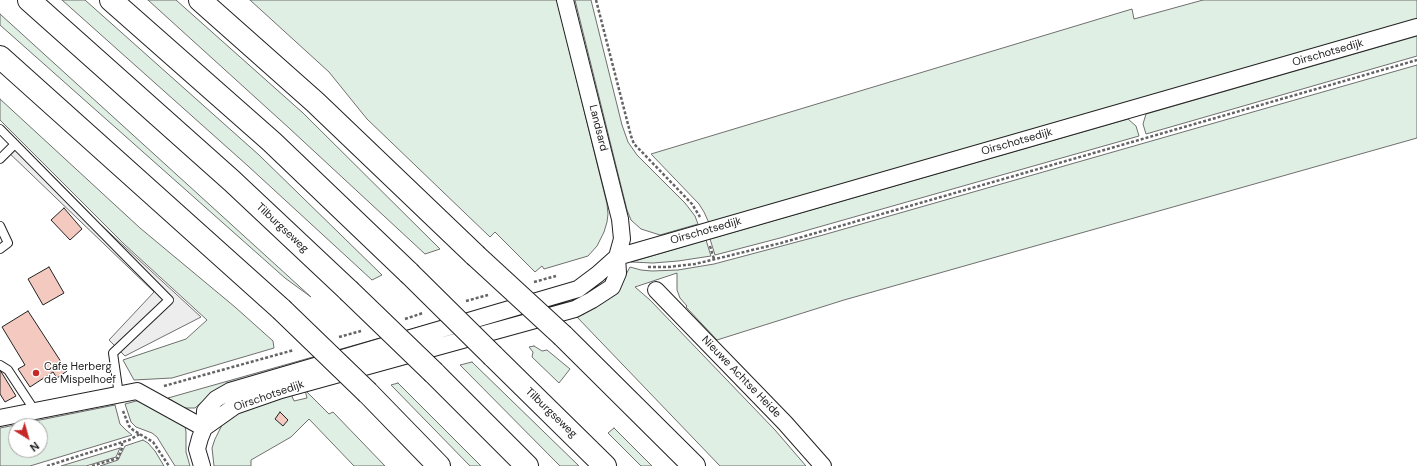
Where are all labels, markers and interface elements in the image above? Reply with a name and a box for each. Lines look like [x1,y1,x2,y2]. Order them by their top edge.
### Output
street label: Oirschotsedijk [1291,37,1365,69]
street label: Landsard [586,103,610,153]
street label: Oirschotsedijk [980,126,1054,158]
street label: Tilburgseweg [253,200,311,256]
street label: Oirschotsedijk [669,215,743,247]
street label: Nieuwe Achtse Heide [699,333,783,421]
place label: Cafe Herberg de Mispelhoef [44,360,116,386]
marker: Cafe Herberg de Mispelhoef [31,368,41,378]
street label: Oirschotsedijk [232,378,306,414]
street label: Tilburgseweg [522,385,580,441]
north arrow [8,418,48,458]
text: N [27,439,42,455]

